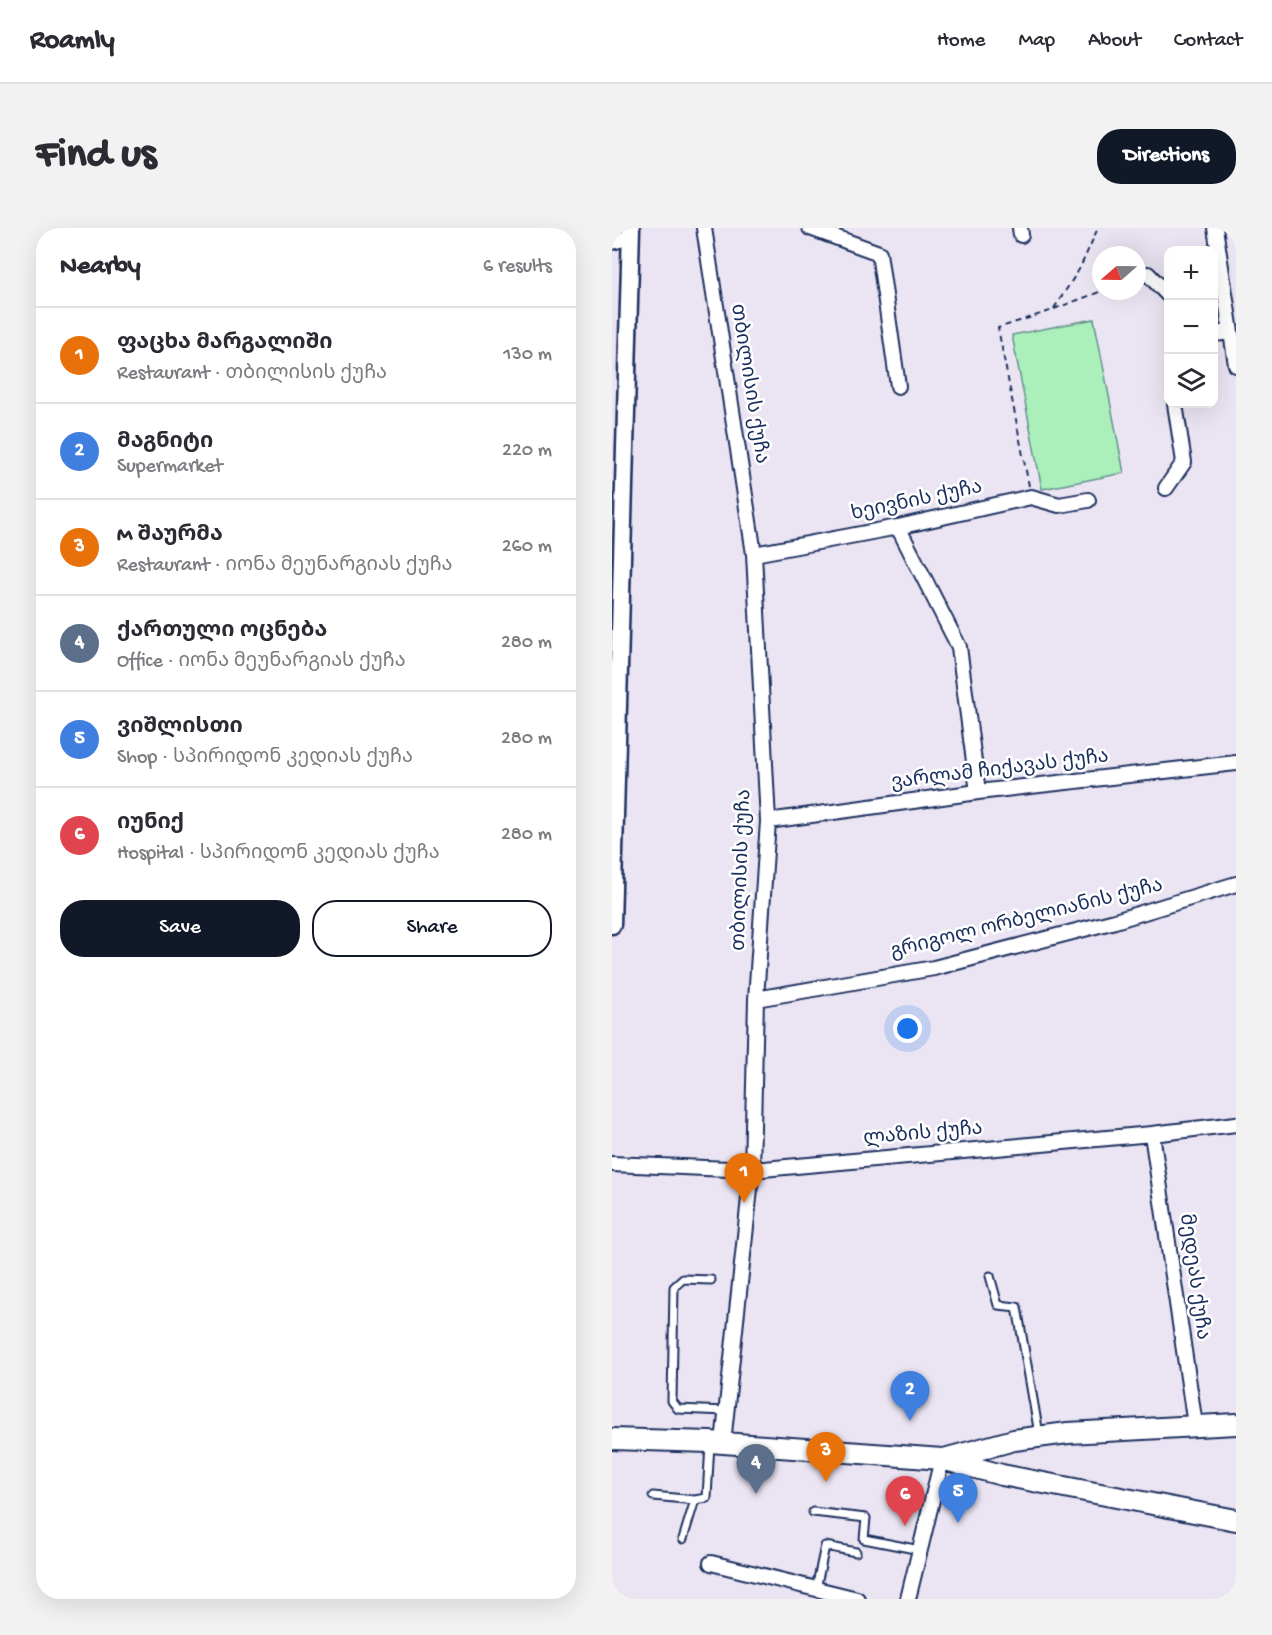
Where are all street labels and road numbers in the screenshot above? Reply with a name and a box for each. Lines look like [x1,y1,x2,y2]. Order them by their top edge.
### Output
street label: თბილისის ქუჩა [724,302,772,466]
street label: ხეივნის ქუჩა [849,477,985,527]
street label: ვარლამ ჩიქავას ქუჩა [890,745,1110,796]
street label: თბილისის ქუჩა [729,789,757,951]
street label: გრიგოლ ორბელიანის ქუჩა [888,874,1166,965]
street label: ლაზის ქუჩა [862,1118,984,1152]
street label: მედეას ქუჩა [1173,1213,1213,1341]

